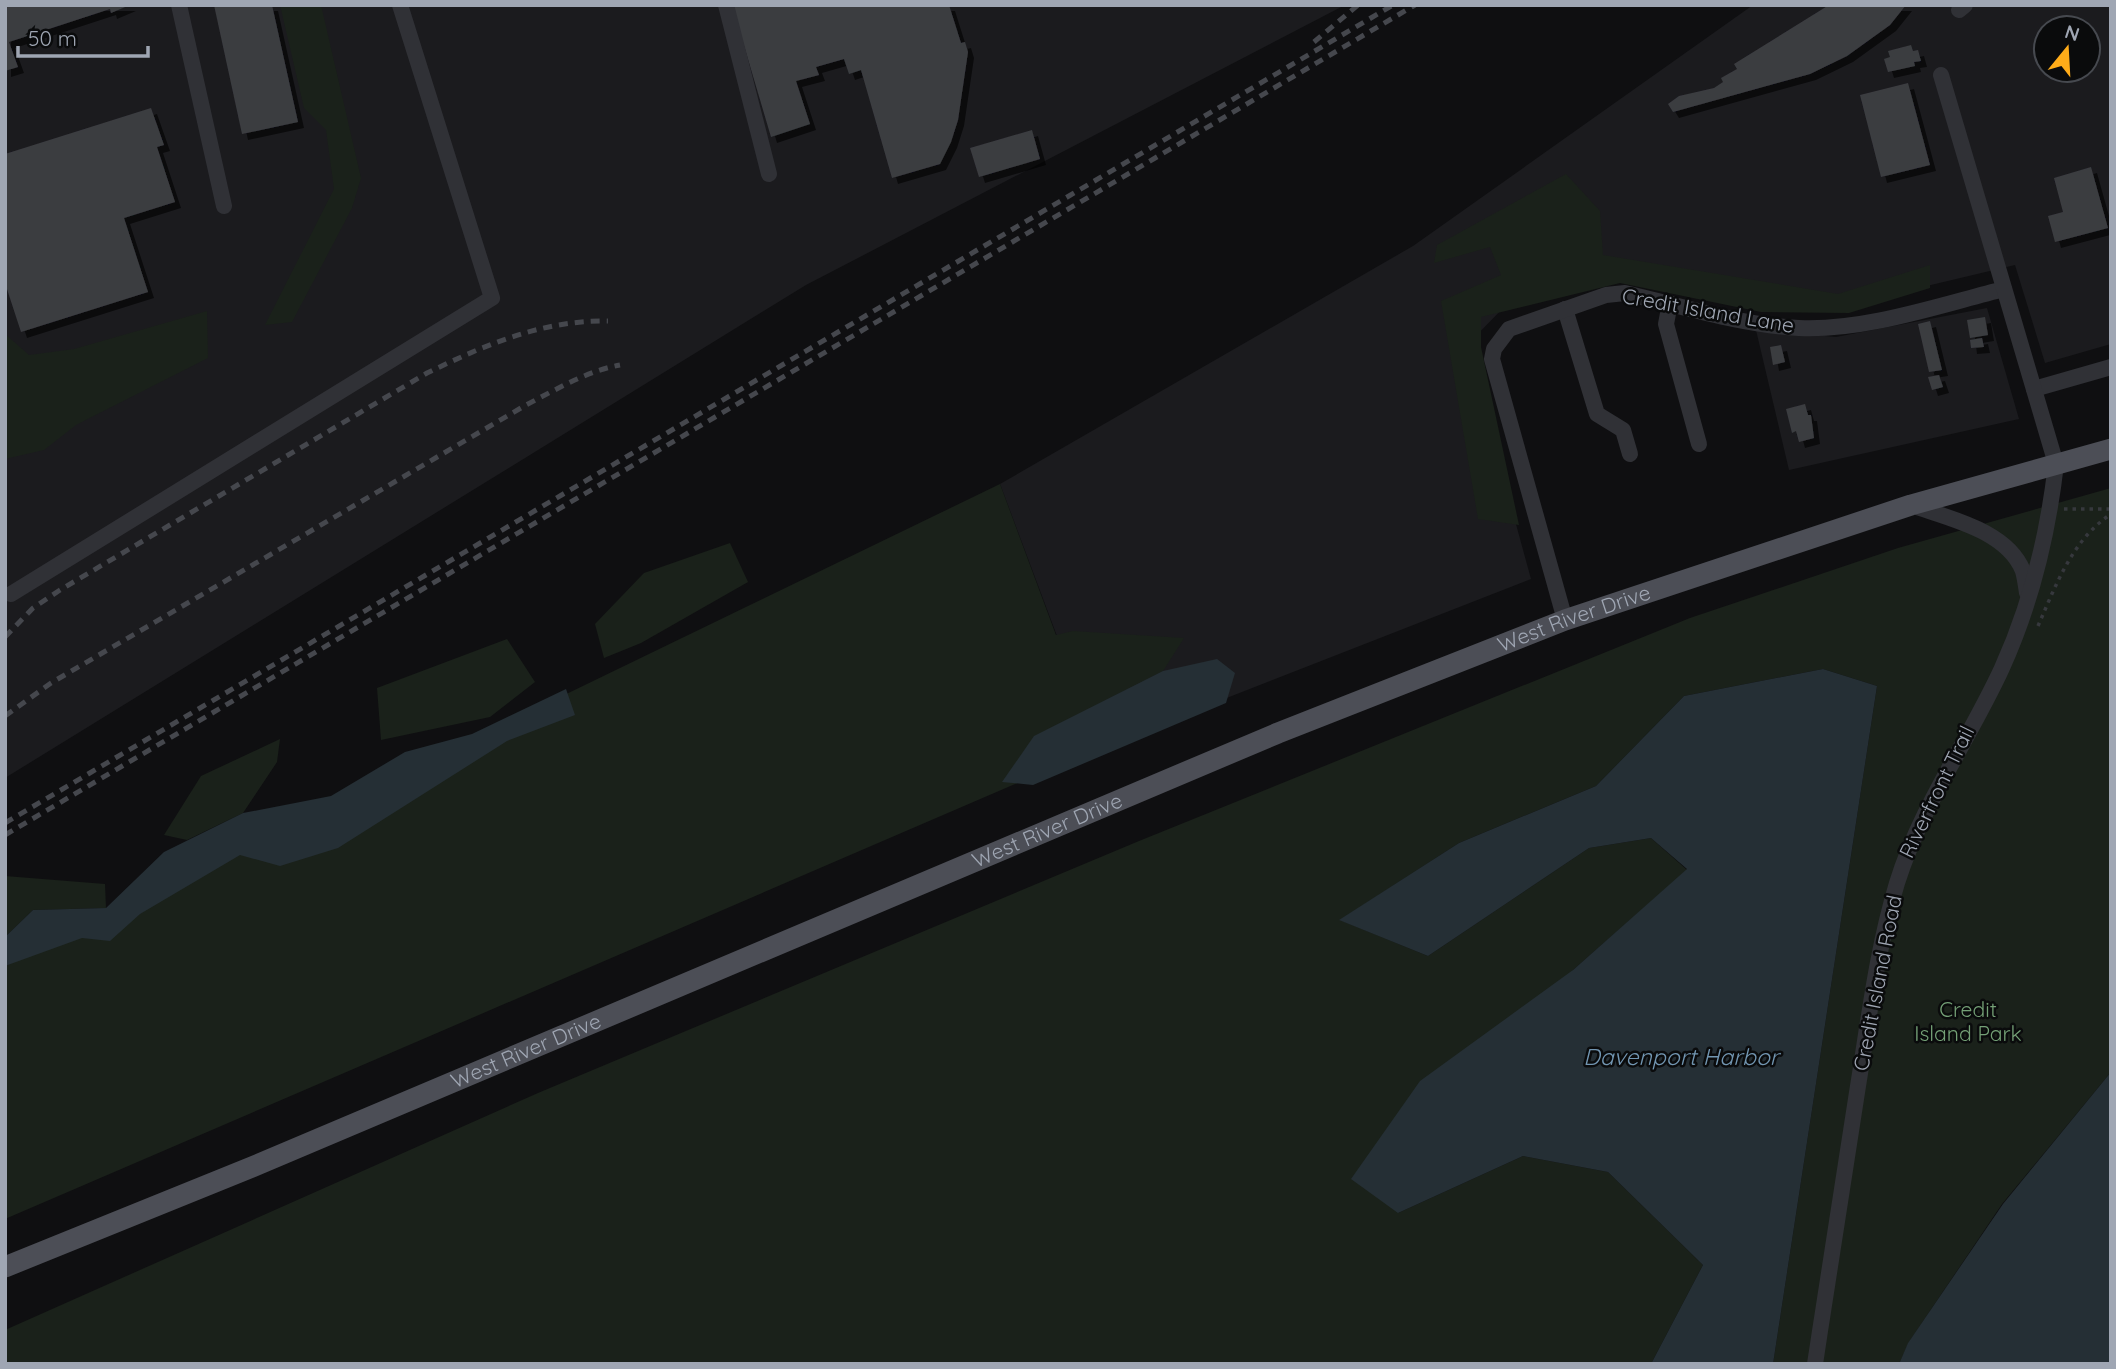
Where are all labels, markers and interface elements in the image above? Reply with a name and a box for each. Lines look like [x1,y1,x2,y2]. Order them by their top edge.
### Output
scale bar [18,14,147,58]
north arrow [2032,14,2102,84]
text: N [2062,19,2083,46]
text: 50 m [28,25,77,51]
street label: Credit Island Lane [1620,282,1796,338]
street label: West River Drive [1494,579,1654,657]
street label: Riverfront Trail [1893,721,1979,862]
street label: West River Drive [968,786,1126,873]
street label: Credit Island Road [1847,893,1907,1073]
park label: Credit Island Park [1914,996,2022,1046]
street label: West River Drive [447,1007,605,1093]
water label: Davenport Harbor [1583,1042,1782,1071]

